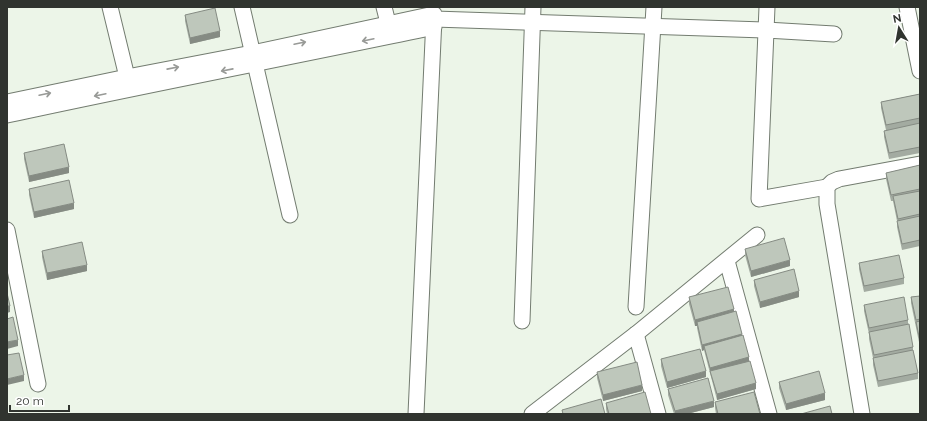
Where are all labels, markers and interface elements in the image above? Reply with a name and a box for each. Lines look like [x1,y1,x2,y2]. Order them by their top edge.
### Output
north arrow [879,8,919,48]
text: N [892,11,903,26]
one-way arrow [362,36,375,44]
one-way arrow [293,38,306,46]
one-way arrow [166,64,179,72]
one-way arrow [221,66,234,74]
one-way arrow [38,89,51,97]
one-way arrow [94,92,107,100]
scale bar [10,387,69,413]
text: 20 m [16,394,44,408]

